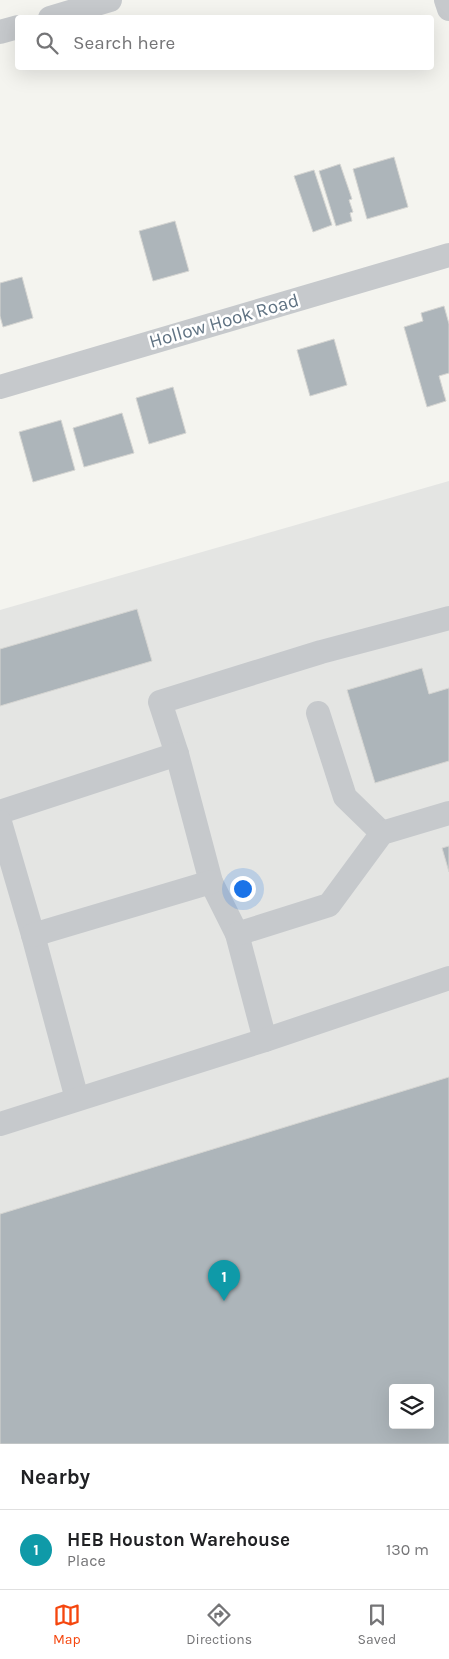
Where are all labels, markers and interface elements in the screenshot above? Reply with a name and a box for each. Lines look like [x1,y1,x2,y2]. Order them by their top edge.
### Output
search box [15,15,434,70]
icon: search [33,29,61,57]
text: Search here [73,32,175,54]
street label: Hollow Hook Road [147,289,301,353]
your location [230,876,256,902]
pin: 1 [208,1260,240,1301]
map controls [389,1384,434,1429]
button: layers [389,1384,434,1429]
text: Nearby [20,1465,90,1489]
text: HEB Houston Warehouse [67,1529,290,1551]
text: 1 [33,1540,39,1559]
text: 130 m [386,1540,429,1559]
text: Place [67,1551,106,1570]
tab: Map [53,1601,81,1648]
tab: Directions [186,1601,252,1648]
tab: Saved [358,1601,396,1648]

